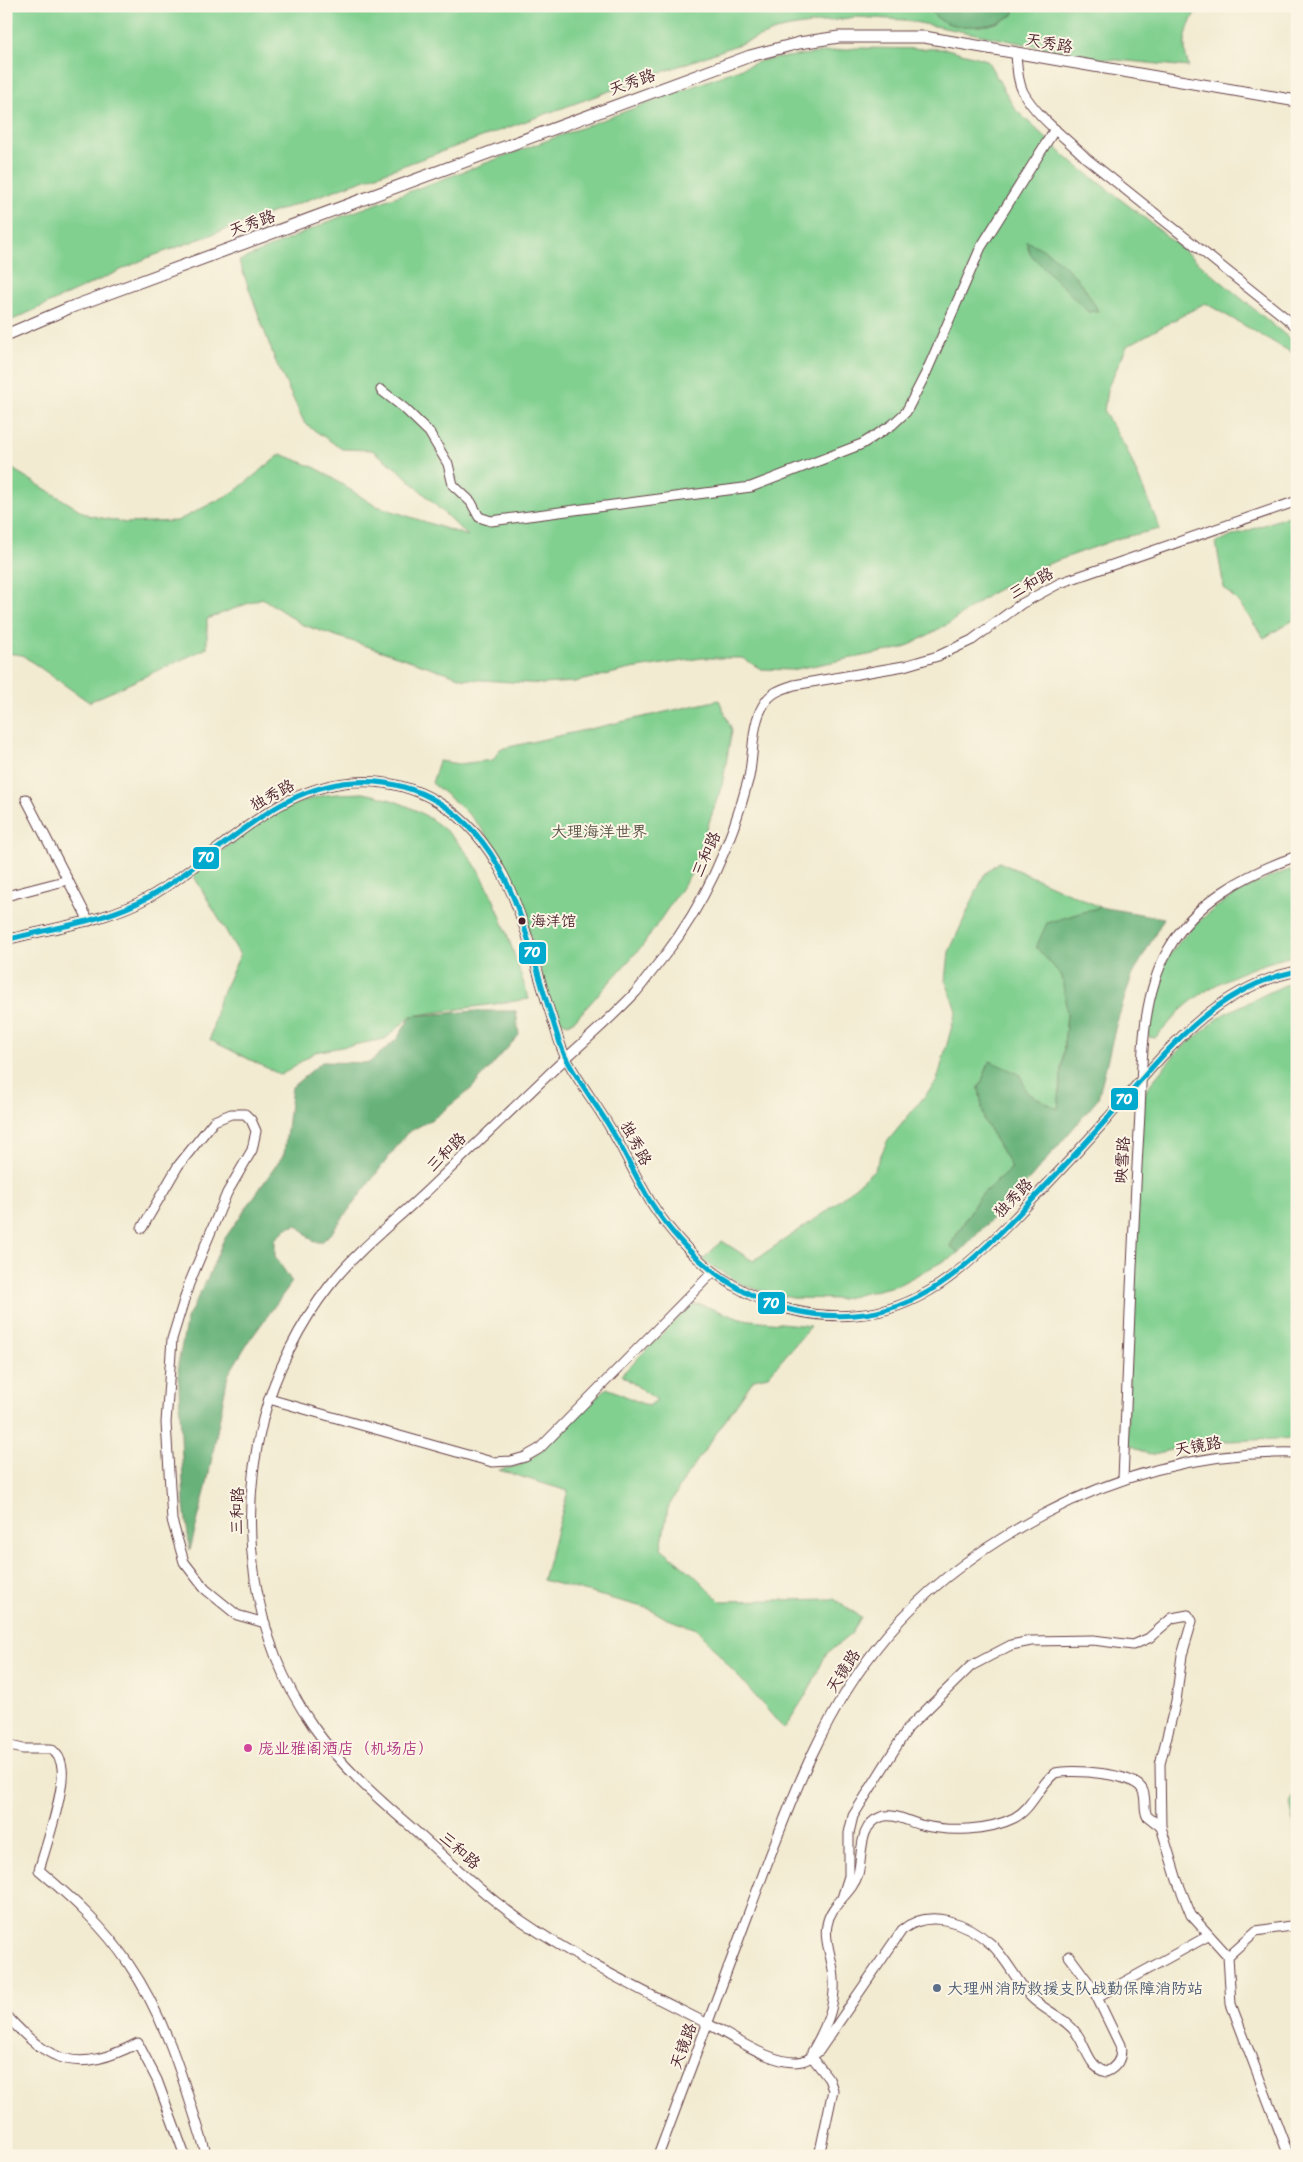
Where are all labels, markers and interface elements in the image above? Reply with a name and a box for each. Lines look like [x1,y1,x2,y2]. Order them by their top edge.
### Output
street label: 天秀路 [1023,25,1075,61]
street label: 天秀路 [604,60,660,104]
street label: 天秀路 [224,201,280,245]
street label: 三和路 [1003,559,1059,607]
street label: 独秀路 [244,771,300,819]
park label: 大理海洋世界 [551,817,647,846]
street label: 三和路 [683,826,729,882]
text: 70 [198,845,215,870]
line badge: 70 [192,846,220,870]
place label: 海洋馆 [531,908,576,934]
marker: 海洋馆 [517,916,527,926]
text: 70 [524,940,541,965]
line badge: 70 [518,941,547,965]
line badge: 70 [1110,1087,1139,1111]
text: 70 [1116,1087,1133,1112]
street label: 独秀路 [612,1115,660,1171]
street label: 三和路 [419,1125,473,1179]
street label: 映雪路 [1106,1135,1138,1185]
street label: 独秀路 [986,1171,1040,1225]
line badge: 70 [757,1291,786,1315]
text: 70 [763,1291,780,1316]
street label: 天镜路 [1172,1428,1224,1464]
street label: 三和路 [222,1487,252,1535]
street label: 天镜路 [818,1643,868,1699]
place label: 庞业雅阁酒店（机场店） [258,1734,434,1763]
marker: 庞业雅阁酒店（机场店） [242,1742,254,1754]
street label: 三和路 [432,1823,488,1877]
place label: 大理州消防救援支队战勤保障消防站 [947,1974,1203,2003]
marker: 大理州消防救援支队战勤保障消防站 [931,1982,943,1994]
street label: 天镜路 [661,2018,705,2074]

